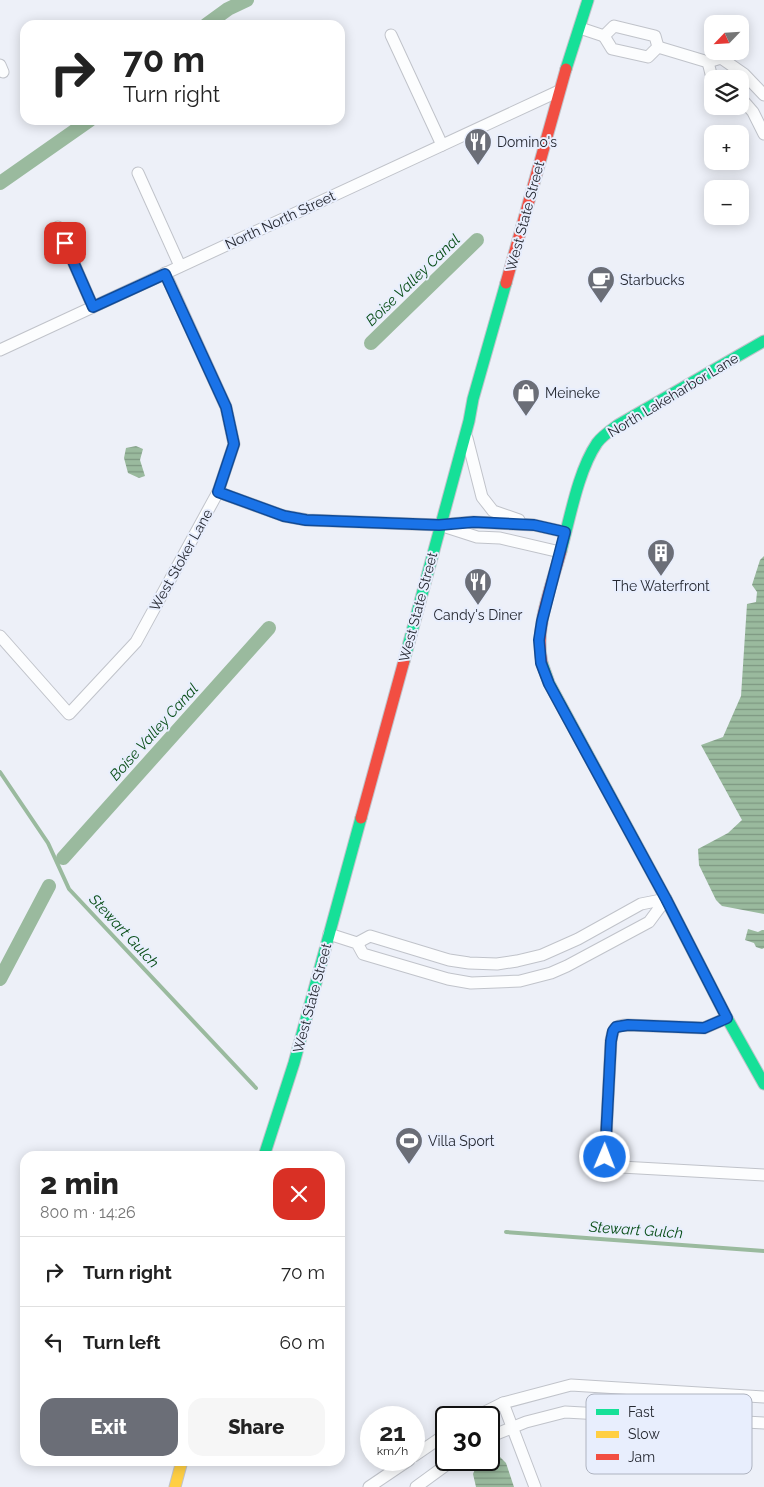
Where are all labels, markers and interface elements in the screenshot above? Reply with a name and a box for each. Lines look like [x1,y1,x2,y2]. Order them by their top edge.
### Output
north arrow [704,15,749,60]
map controls [704,15,749,225]
text: 70 m [123,39,205,80]
icon: right [40,40,105,105]
button: layers [704,70,749,115]
text: Turn right [123,81,220,107]
button: + [704,125,749,170]
restaurant icon: Domino's [463,127,493,166]
place label: Domino's [497,134,557,150]
street label: West State Street [503,159,547,273]
button: − [704,180,749,225]
street label: North North Street [222,187,338,253]
pin [44,222,86,264]
icon: arrive [51,229,79,257]
water label: Boise Valley Canal [362,230,464,330]
cafe icon: Starbucks [586,265,616,304]
place label: Starbucks [620,272,685,288]
street label: North Lakeharbor Lane [605,350,741,440]
shop icon: Meineke [511,378,541,417]
place label: Meineke [545,385,600,401]
street label: West Stoker Lane [146,506,216,614]
building icon: The Waterfront [646,538,676,577]
street label: West State Street [396,550,440,664]
restaurant icon: Candy's Diner [463,567,493,606]
place label: The Waterfront [612,578,710,594]
place label: Candy's Diner [433,607,523,623]
water label: Boise Valley Canal [106,680,202,784]
water label: Stewart Gulch [85,890,163,972]
street label: West State Street [290,941,334,1055]
sports icon: Villa Sport [394,1126,424,1165]
position arrow [578,1130,630,1182]
place label: Villa Sport [428,1133,495,1149]
text: 2 min [40,1166,119,1201]
button: close [273,1168,325,1220]
text: 800 m · 14:26 [40,1203,136,1222]
water label: Stewart Gulch [587,1218,684,1242]
icon: right [40,1258,68,1286]
text: Turn right [83,1261,172,1283]
text: 70 m [281,1261,325,1283]
icon: left [40,1328,68,1356]
text: Turn left [83,1331,160,1353]
text: 60 m [280,1331,325,1353]
legend [586,1394,752,1474]
button: Exit [40,1398,178,1456]
button: Share [188,1398,325,1456]
text: Fast [628,1404,655,1420]
speed limit sign: 30 [435,1406,500,1471]
text: 21 [379,1417,406,1447]
text: Slow [628,1426,660,1442]
text: km/h [377,1444,408,1458]
text: Jam [628,1449,655,1465]

